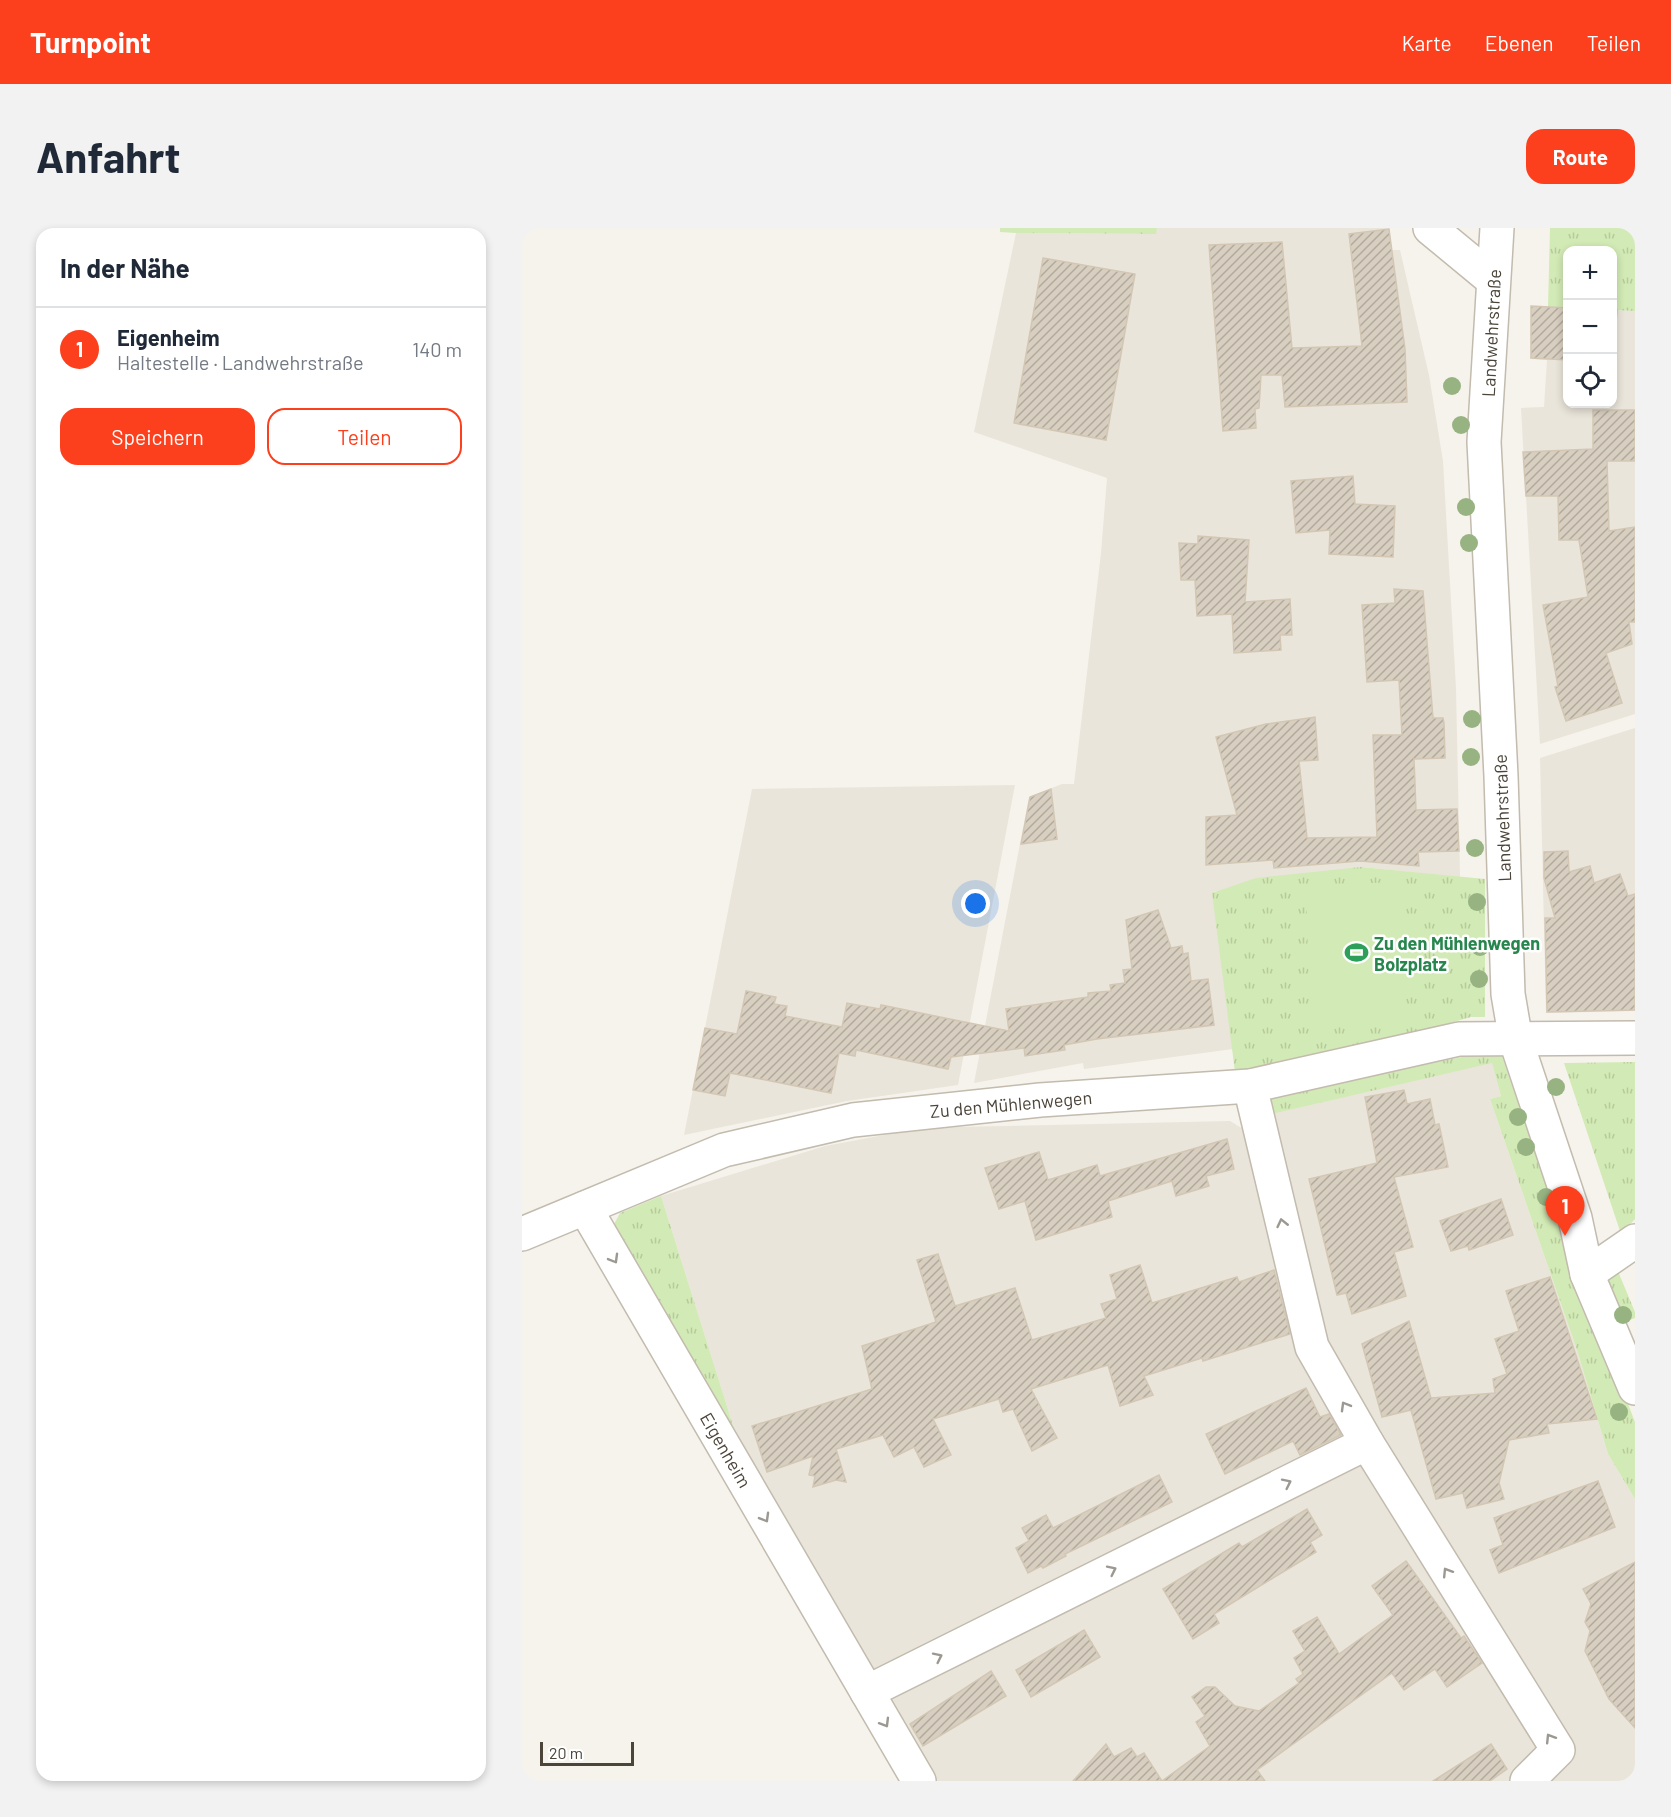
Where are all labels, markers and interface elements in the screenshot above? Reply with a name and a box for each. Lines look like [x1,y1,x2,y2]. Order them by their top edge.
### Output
text: Turnpoint [30,25,151,59]
text: Karte [1402,30,1452,55]
text: Ebenen [1485,30,1554,55]
text: Teilen [1587,30,1641,55]
button: Route [1526,129,1635,184]
text: Anfahrt [36,131,181,181]
map controls [1563,246,1617,408]
button: + [1563,246,1617,300]
text: In der Nähe [60,252,190,283]
street label: Landwehrstraße [1477,269,1505,397]
button: − [1563,300,1617,354]
text: Eigenheim [117,324,220,350]
text: 1 [76,337,83,361]
text: 140 m [412,337,462,361]
text: Haltestelle · Landwehrstraße [117,350,364,374]
button: locate [1563,354,1617,408]
button: Speichern [60,408,255,465]
button: Teilen [267,408,462,465]
street label: Landwehrstraße [1489,754,1515,882]
your location [961,889,990,918]
place label: Zu den Mühlenwegen Bolzplatz [1374,932,1540,975]
sports icon: Zu den Mühlenwegen Bolzplatz [1343,940,1369,966]
street label: Zu den Mühlenwegen [929,1086,1093,1122]
pin: 1 [1546,1186,1584,1236]
one-way arrow [1277,1218,1290,1228]
one-way arrow [607,1253,618,1263]
one-way arrow [1341,1402,1353,1412]
street label: Eigenheim [696,1409,756,1491]
one-way arrow [1281,1479,1292,1491]
one-way arrow [758,1512,769,1522]
one-way arrow [1106,1566,1117,1577]
one-way arrow [1443,1568,1455,1578]
one-way arrow [931,1653,942,1664]
one-way arrow [877,1717,889,1727]
one-way arrow [1546,1734,1558,1744]
scale bar [540,1739,634,1766]
text: 20 m [549,1743,583,1762]

